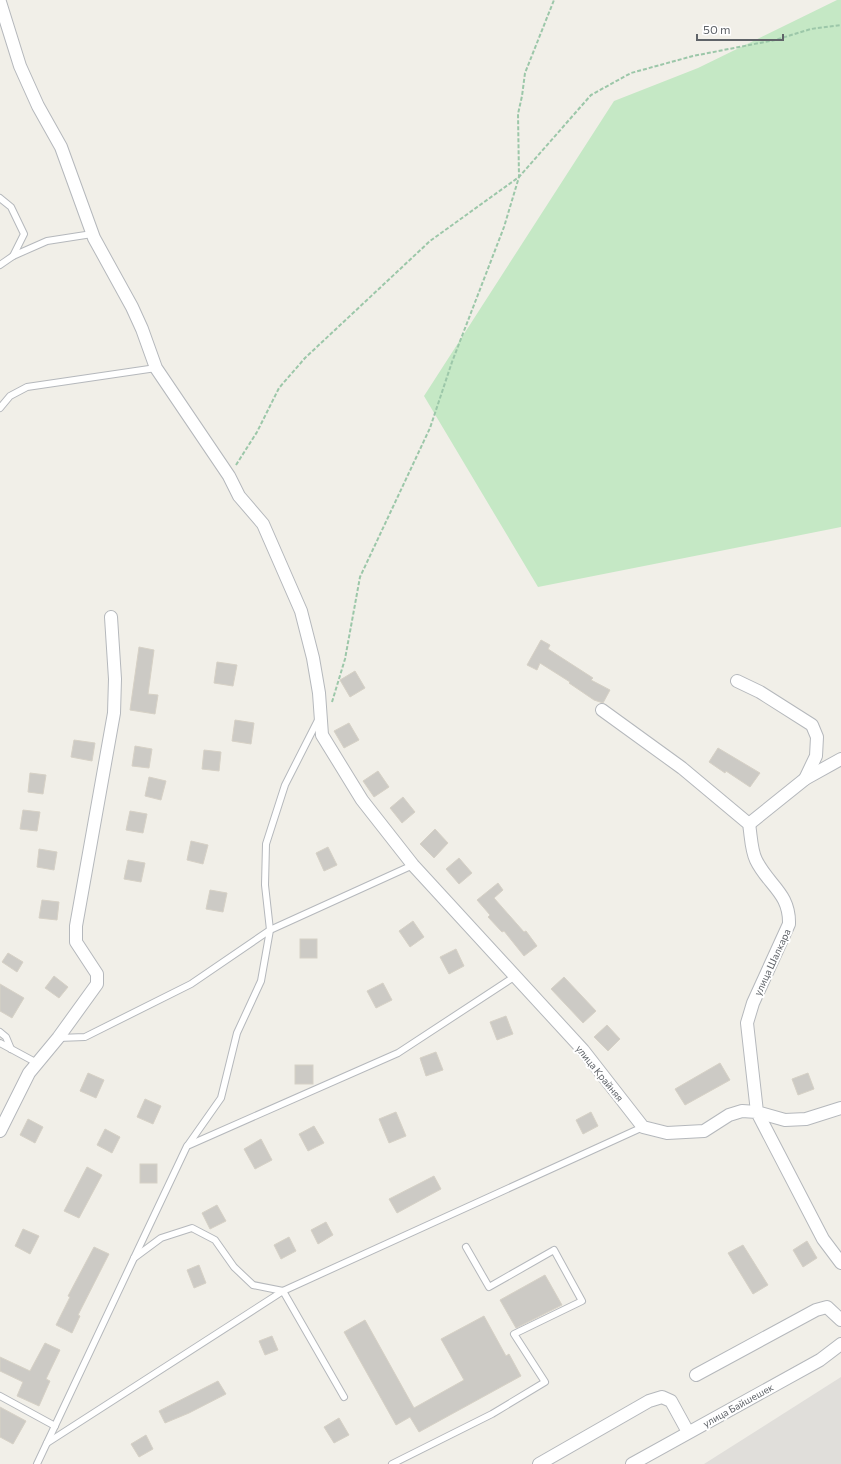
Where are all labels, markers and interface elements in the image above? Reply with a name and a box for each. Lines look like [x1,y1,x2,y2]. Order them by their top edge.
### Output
scale bar [697,16,783,42]
text: 50 m [703,22,731,36]
street label: улица Шалкара [751,927,793,997]
street label: улица Крайняя [574,1042,626,1104]
street label: улица Байшешек [701,1380,776,1429]

